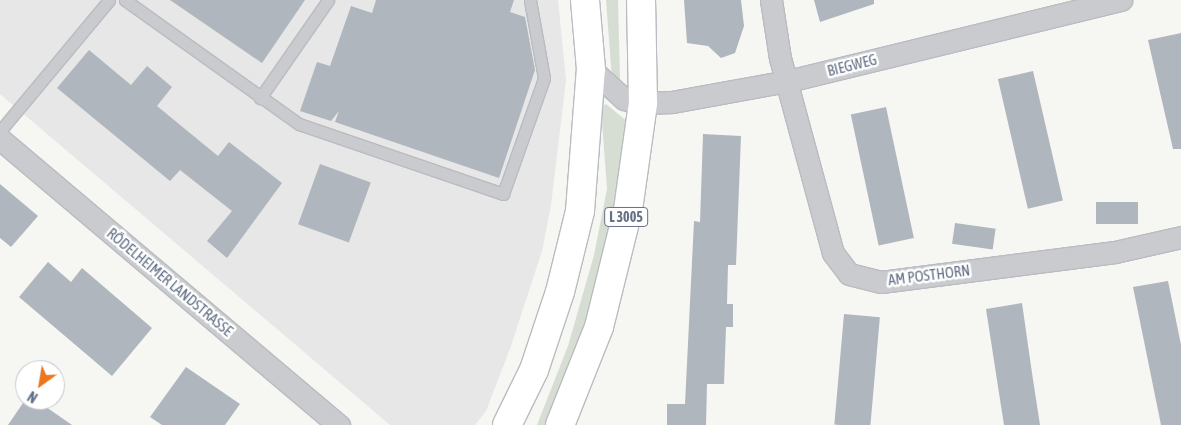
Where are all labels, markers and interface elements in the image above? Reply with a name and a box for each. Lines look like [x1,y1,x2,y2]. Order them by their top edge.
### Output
street label: BIEGWEG [825,50,879,80]
road number: L 3005 [604,206,648,228]
street label: RÖDELHEIMER LANDSTRASSE [103,224,237,340]
street label: AM POSTHORN [887,261,971,289]
north arrow [15,360,65,410]
text: N [25,388,40,406]

